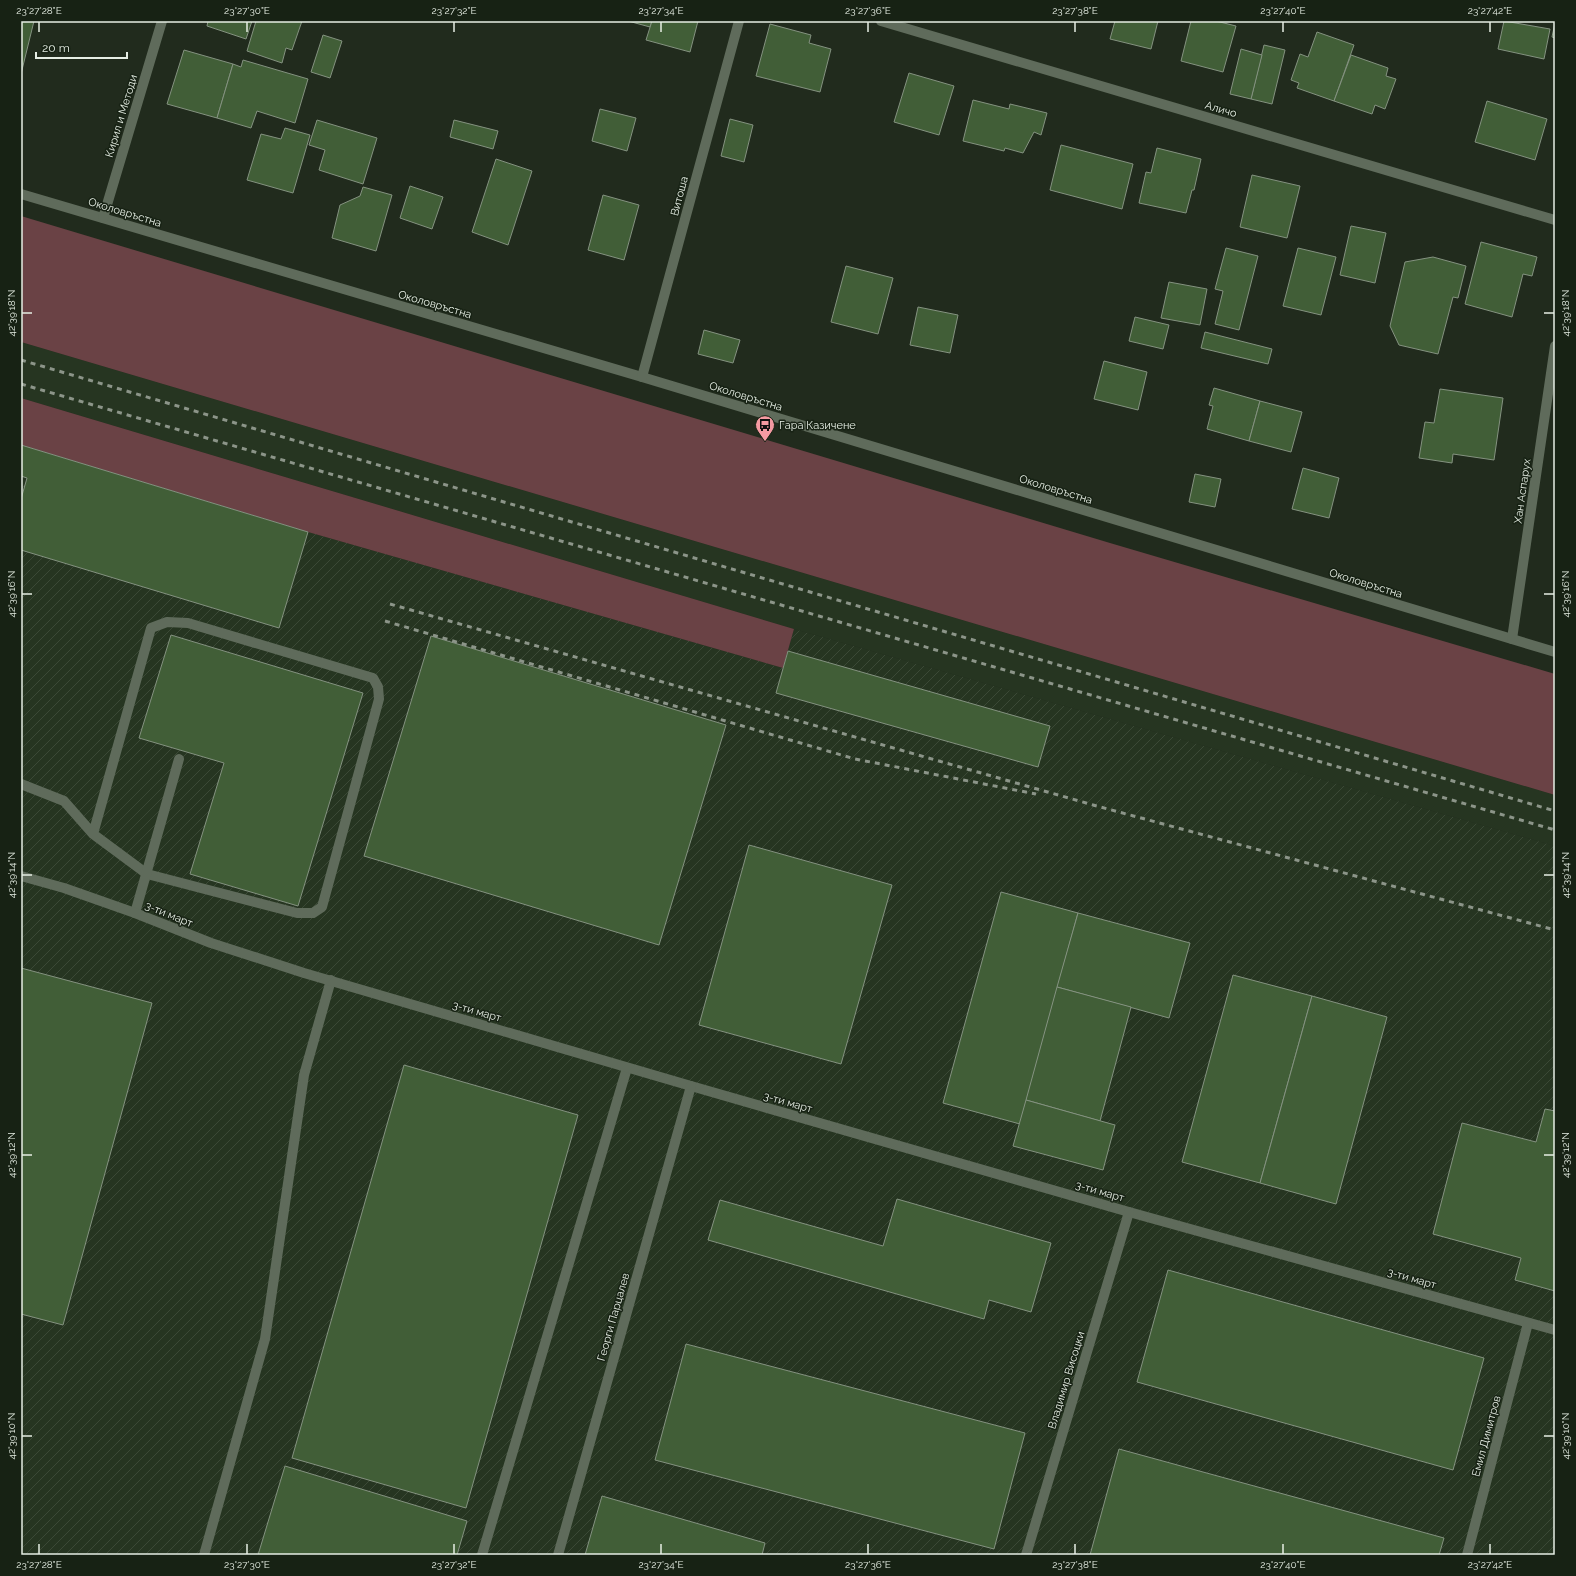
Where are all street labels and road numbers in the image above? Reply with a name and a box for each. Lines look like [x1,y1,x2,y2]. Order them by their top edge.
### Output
street label: Кирил и Методи [103,73,140,159]
street label: Аличо [1203,99,1239,120]
street label: Витоша [668,175,691,217]
street label: Околовръстна [87,195,163,230]
street label: Околовръстна [397,288,473,321]
street label: Околовръстна [708,379,784,414]
street label: Хан Аспарух [1512,457,1534,524]
street label: Околовръстна [1018,472,1094,507]
street label: Околовръстна [1328,566,1404,601]
street label: 3-ти март [143,899,195,930]
street label: 3-ти март [451,998,504,1025]
street label: 3-ти март [762,1089,815,1116]
street label: 3-ти март [1074,1178,1127,1205]
street label: 3-ти март [1386,1265,1439,1292]
street label: Георги Парцалев [595,1272,632,1363]
street label: Владимир Висоцки [1045,1330,1088,1431]
street label: Емил Димитров [1469,1394,1504,1478]

